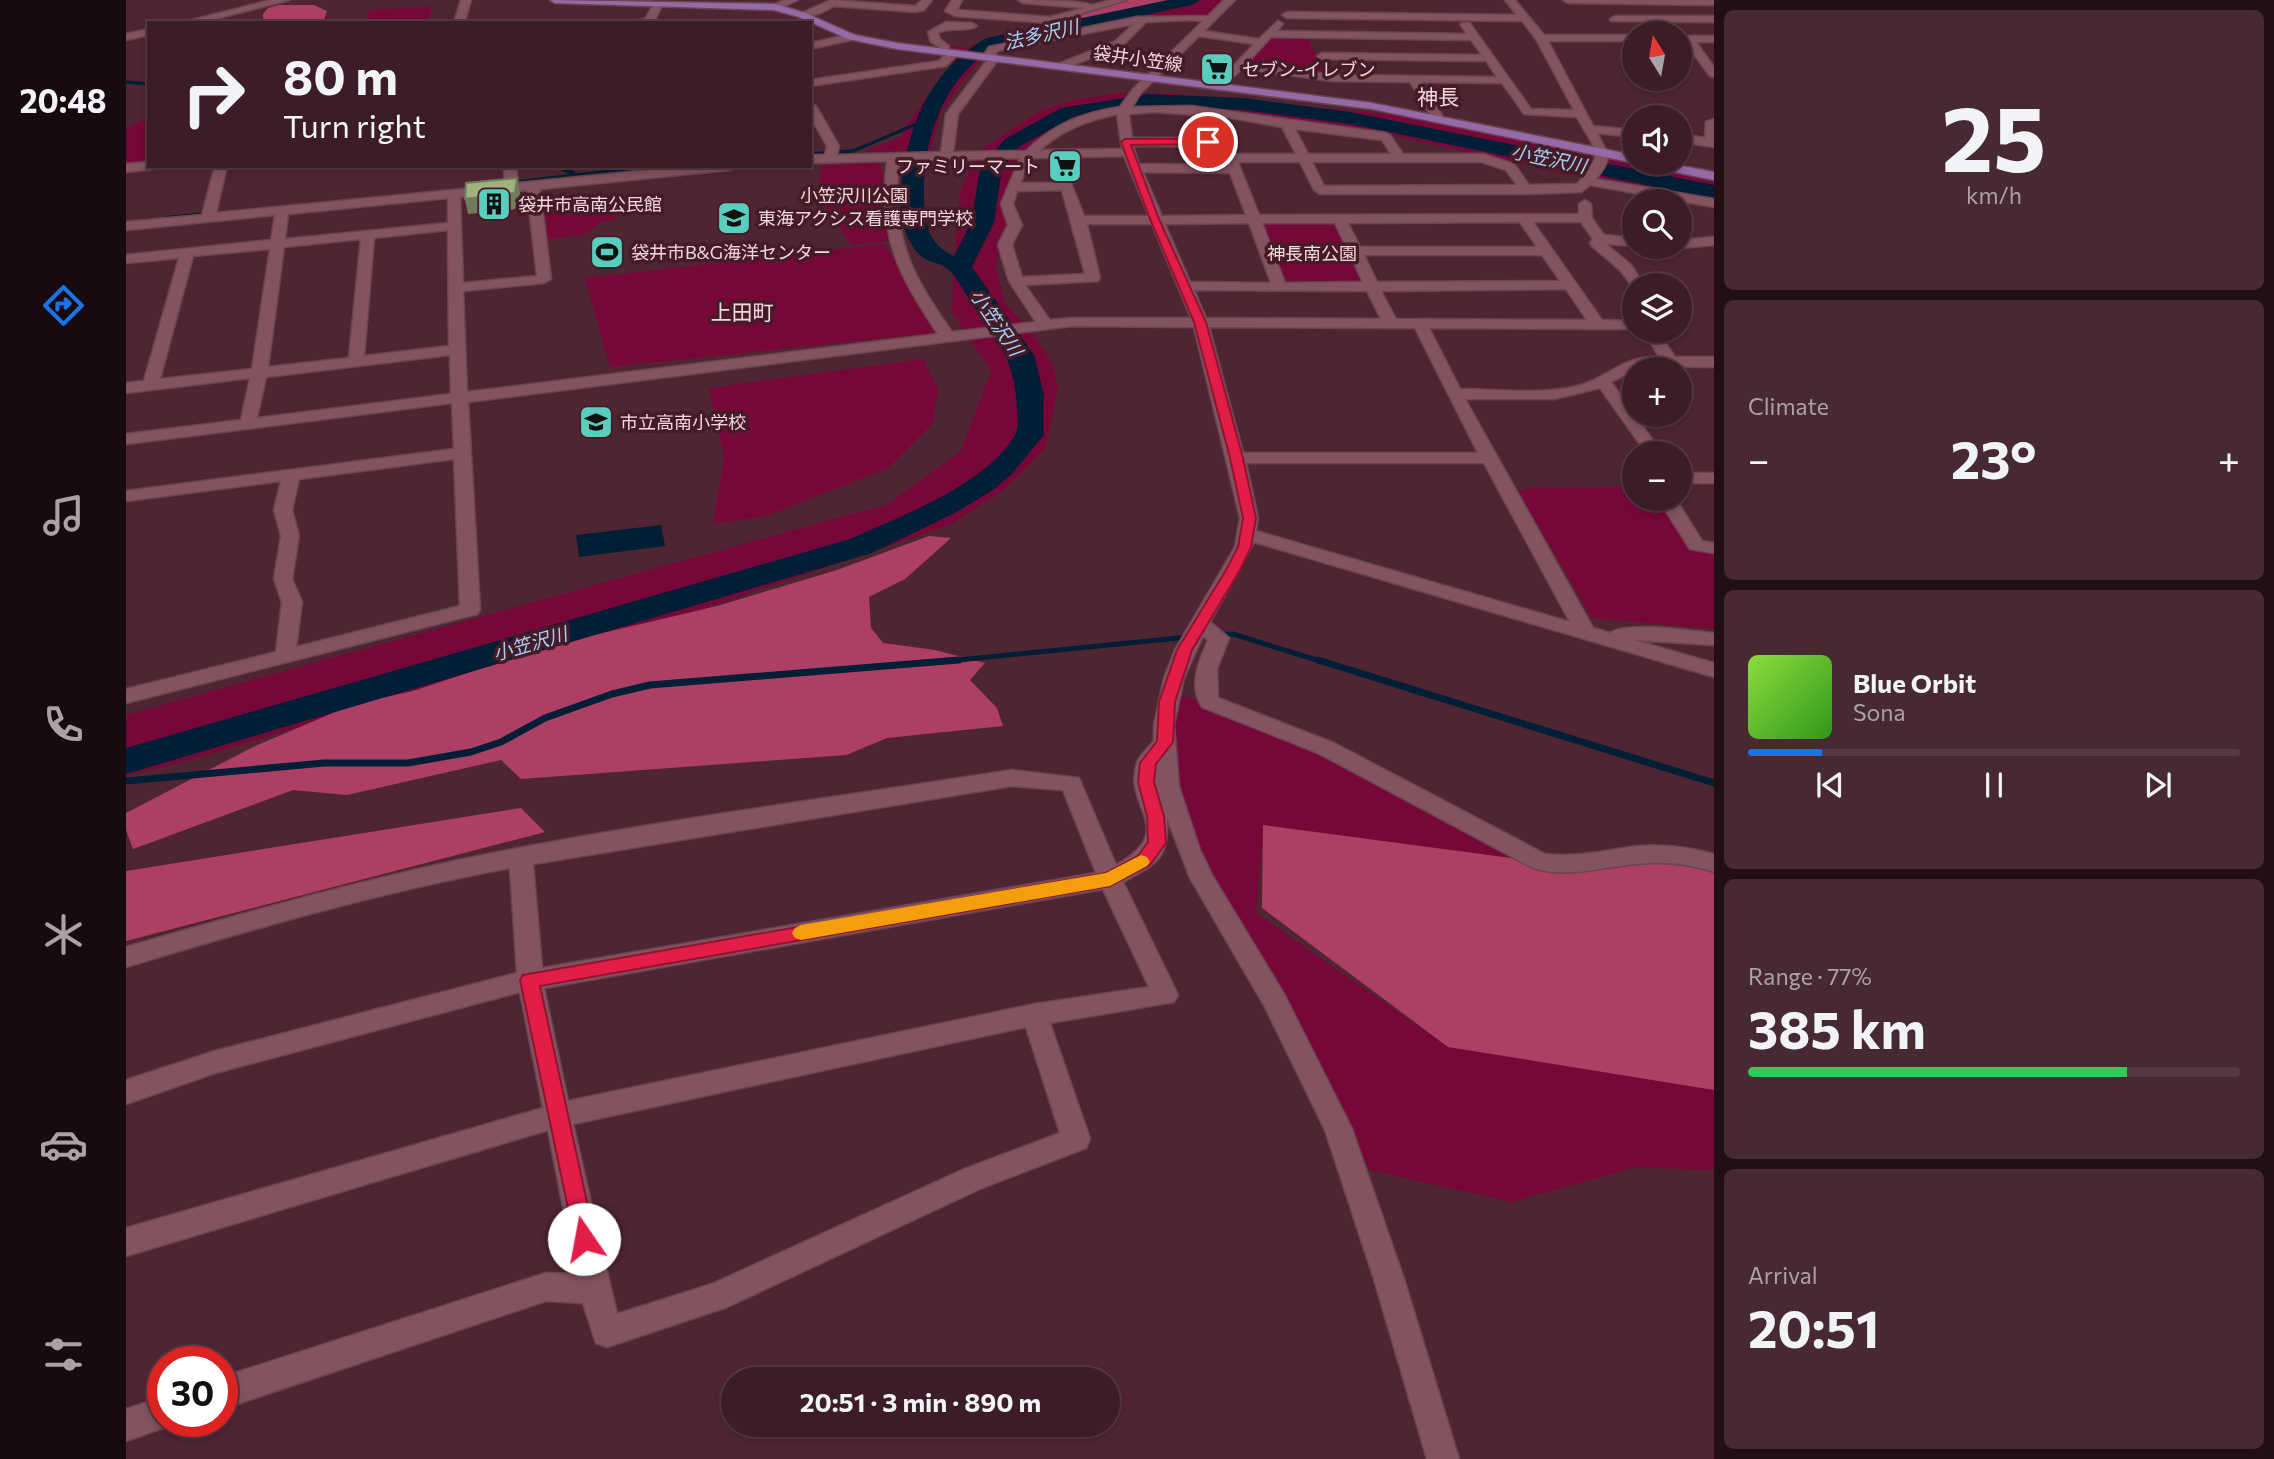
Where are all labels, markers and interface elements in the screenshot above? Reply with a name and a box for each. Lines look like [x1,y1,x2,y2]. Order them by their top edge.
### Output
water label: 法多沢川 [1001,14,1083,54]
north arrow [1622,21,1692,91]
map controls [1622,21,1692,511]
street label: 袋井小笠線 [1092,41,1184,75]
text: 80 m [283,45,398,105]
icon: right [168,49,259,140]
supermarket icon: セブン-イレブン [1198,50,1236,88]
place label: セブン-イレブン [1242,58,1376,80]
text: 25 [1942,79,2046,191]
text: 20:48 [19,80,107,120]
district label: 神長 [1417,84,1459,109]
text: Turn right [283,105,426,145]
button: sound [1622,105,1692,175]
pin [1178,112,1238,172]
icon: arrive [1189,123,1227,161]
water label: 小笠沢川 [1509,139,1591,178]
supermarket icon: ファミリーマート [1046,147,1084,185]
place label: ファミリーマート [896,155,1040,177]
text: km/h [1966,181,2022,209]
park label: 小笠沢川公園 [800,184,908,206]
building icon: 袋井市高南公民館 [475,185,513,223]
button: search [1622,189,1692,259]
place label: 袋井市高南公民館 [518,193,662,215]
school or university icon: 東海アクシス看護専門学校 [715,199,753,237]
place label: 東海アクシス看護専門学校 [758,207,973,229]
sports icon: 袋井市B&G海洋センター [588,233,626,271]
place label: 袋井市B&G海洋センター [631,241,831,263]
park label: 神長南公園 [1267,242,1357,264]
button: layers [1622,273,1692,343]
icon: directions [39,281,88,330]
water label: 小笠沢川 [966,284,1029,362]
district label: 上田町 [711,299,774,324]
button: + [1622,357,1692,427]
text: Climate [1748,392,1829,420]
school or university icon: 市立高南小学校 [577,403,615,441]
place label: 市立高南小学校 [620,411,746,433]
text: 23° [1951,426,2037,490]
text: − [1748,435,1770,482]
text: + [2218,435,2240,482]
button: − [1622,441,1692,511]
icon: music [39,491,88,540]
water label: 小笠沢川 [490,621,572,665]
text: Blue Orbit [1853,667,1976,698]
text: Sona [1853,698,1905,726]
icon: phone [39,700,88,749]
icon: previous [1811,766,1849,804]
icon: pause [1975,766,2013,804]
icon: next [2139,766,2177,804]
icon: climate [39,910,88,959]
text: Range · 77% [1748,962,1872,990]
text: 385 km [1748,996,1926,1060]
icon: car [39,1120,88,1169]
position arrow [547,1202,621,1276]
text: Arrival [1748,1261,1818,1289]
text: 20:51 [1748,1295,1879,1359]
icon: filters [39,1330,88,1379]
speed limit sign: 30 [147,1346,238,1437]
text: 20:51 · 3 min · 890 m [800,1386,1041,1417]

